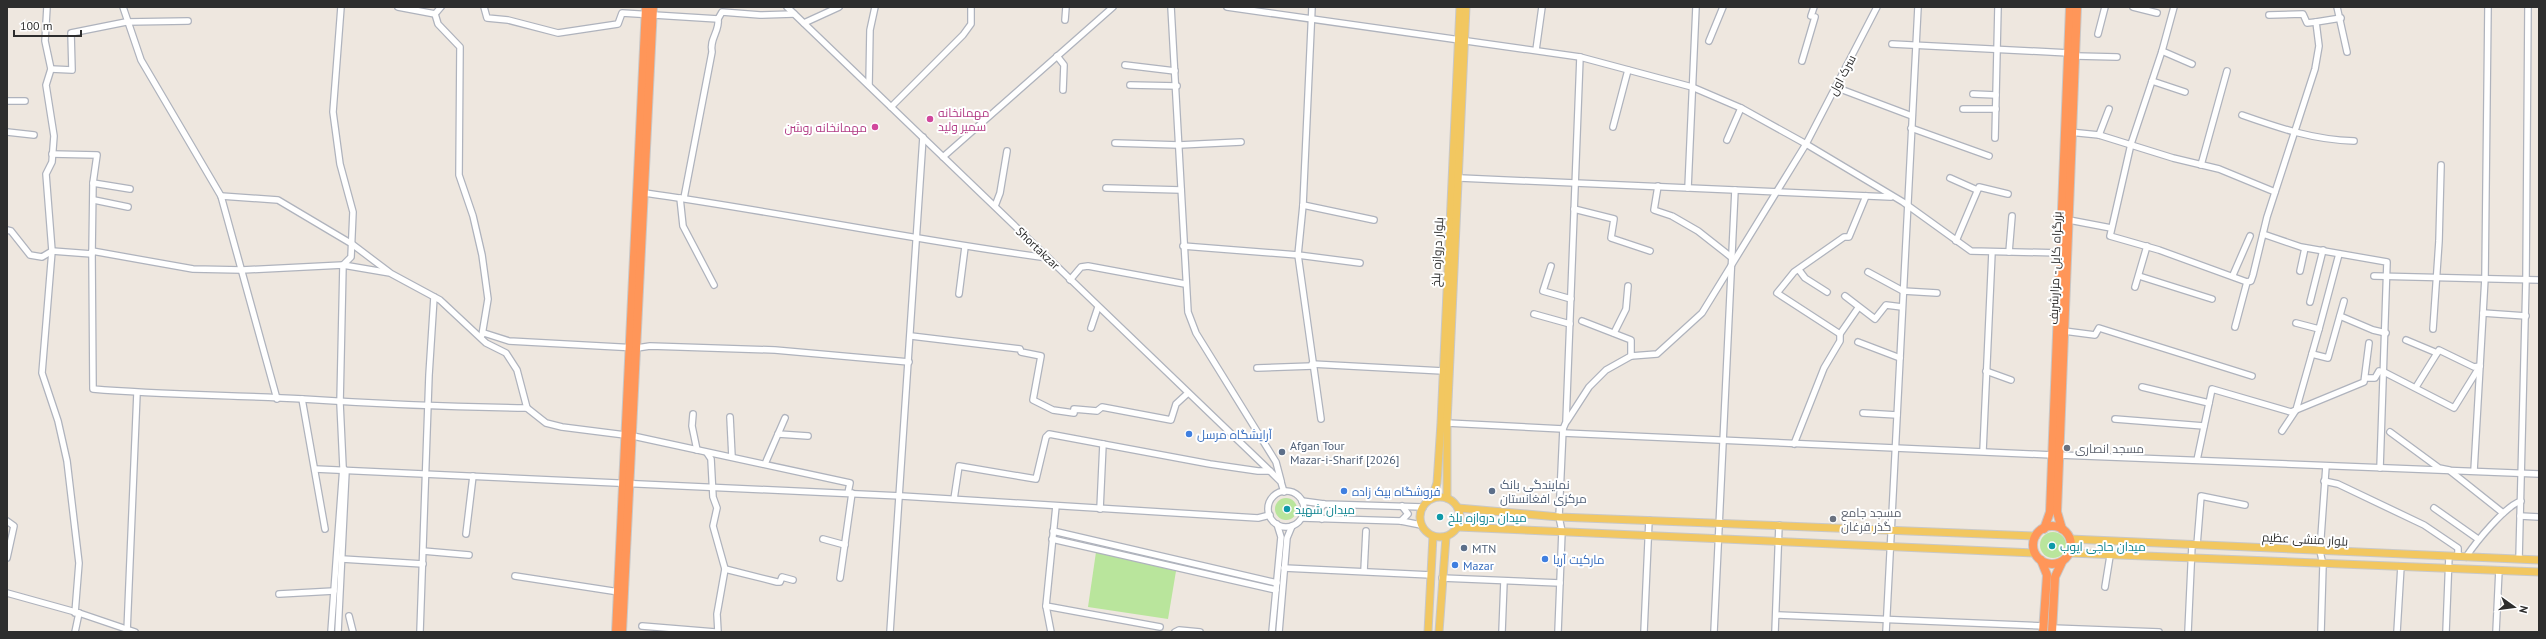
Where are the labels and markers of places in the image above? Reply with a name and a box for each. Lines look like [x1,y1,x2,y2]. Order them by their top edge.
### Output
place label: مهمانخانه سمیر ولید [938,105,989,134]
marker: مهمانخانه سمیر ولید [925,114,935,124]
place label: مهمانخانه روشن [785,120,867,135]
marker: مهمانخانه روشن [870,122,880,132]
place label: آرایشگاه مرسل [1197,427,1273,442]
marker: آرایشگاه مرسل [1184,429,1194,439]
place label: Afgan Tour Mazar-i-Sharif [2026] [1290,438,1399,467]
place label: مسجد انصاری [2075,441,2144,456]
marker: مسجد انصاری [2062,443,2072,453]
marker: Afgan Tour Mazar-i-Sharif [2026] [1277,447,1287,457]
place label: نمایندگی بانک مرکزی افغانستان [1500,477,1587,506]
place label: فروشگاه بیک زاده [1352,484,1441,499]
marker: فروشگاه بیک زاده [1339,486,1349,496]
marker: نمایندگی بانک مرکزی افغانستان [1487,486,1497,496]
place label: میدان شهید [1295,502,1355,517]
marker: میدان شهید [1282,504,1292,514]
place label: مسجد جامع گذر قرغان [1841,505,1901,534]
place label: میدان دروازه بلخ [1448,510,1527,526]
marker: میدان دروازه بلخ [1435,512,1445,522]
marker: مسجد جامع گذر قرغان [1828,514,1838,524]
place label: میدان حاجی ایوب [2060,539,2146,554]
place label: MTN [1472,541,1496,556]
marker: میدان حاجی ایوب [2047,541,2057,551]
marker: MTN [1459,543,1469,553]
place label: مارکیت آریا [1553,552,1605,567]
marker: مارکیت آریا [1540,554,1550,564]
place label: Mazar [1463,558,1494,573]
marker: Mazar [1450,560,1460,570]

